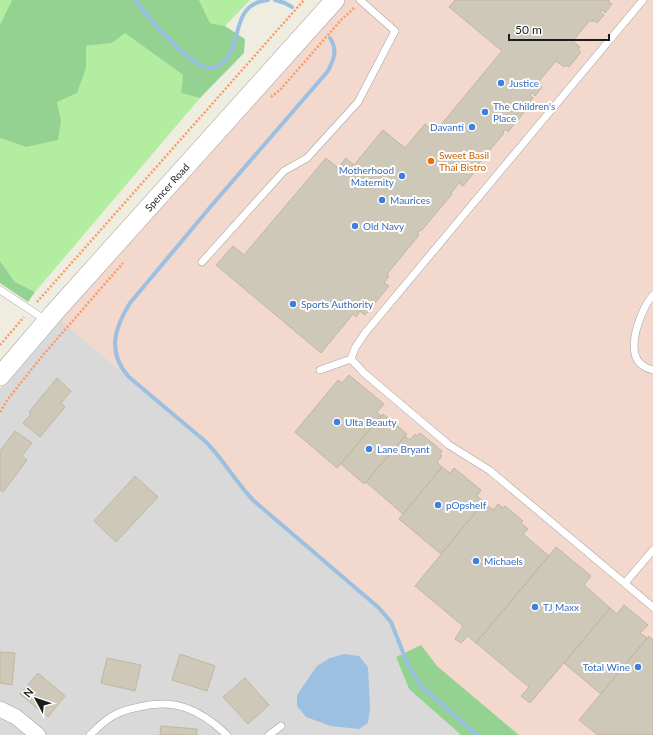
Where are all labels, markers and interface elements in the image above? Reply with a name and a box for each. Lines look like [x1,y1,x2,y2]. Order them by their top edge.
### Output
scale bar [509,16,609,42]
text: 50 m [515,22,542,37]
place label: Justice [509,77,539,89]
marker: Justice [496,78,506,88]
place label: The Children's Place [493,100,555,124]
marker: The Children's Place [480,107,490,117]
place label: Davanti [430,121,464,133]
marker: Davanti [467,122,477,132]
place label: Sweet Basil Thai Bistro [439,149,489,173]
marker: Sweet Basil Thai Bistro [426,156,436,166]
street label: Spencer Road [142,161,191,214]
place label: Motherhood Maternity [339,164,395,188]
marker: Motherhood Maternity [397,171,407,181]
place label: Maurices [390,194,430,206]
marker: Maurices [377,195,387,205]
place label: Old Navy [363,220,405,232]
marker: Old Navy [350,221,360,231]
place label: Sports Authority [301,298,374,310]
marker: Sports Authority [288,299,298,309]
place label: Ulta Beauty [345,416,398,428]
marker: Ulta Beauty [332,417,342,427]
place label: Lane Bryant [377,443,430,455]
marker: Lane Bryant [364,444,374,454]
place label: pOpshelf [446,499,487,511]
marker: pOpshelf [433,500,443,510]
place label: Michaels [484,555,523,567]
marker: Michaels [471,556,481,566]
place label: TJ Maxx [543,601,579,613]
marker: TJ Maxx [530,602,540,612]
place label: Total Wine [583,661,630,673]
marker: Total Wine [633,662,643,672]
north arrow [16,679,56,719]
text: N [20,685,36,700]

